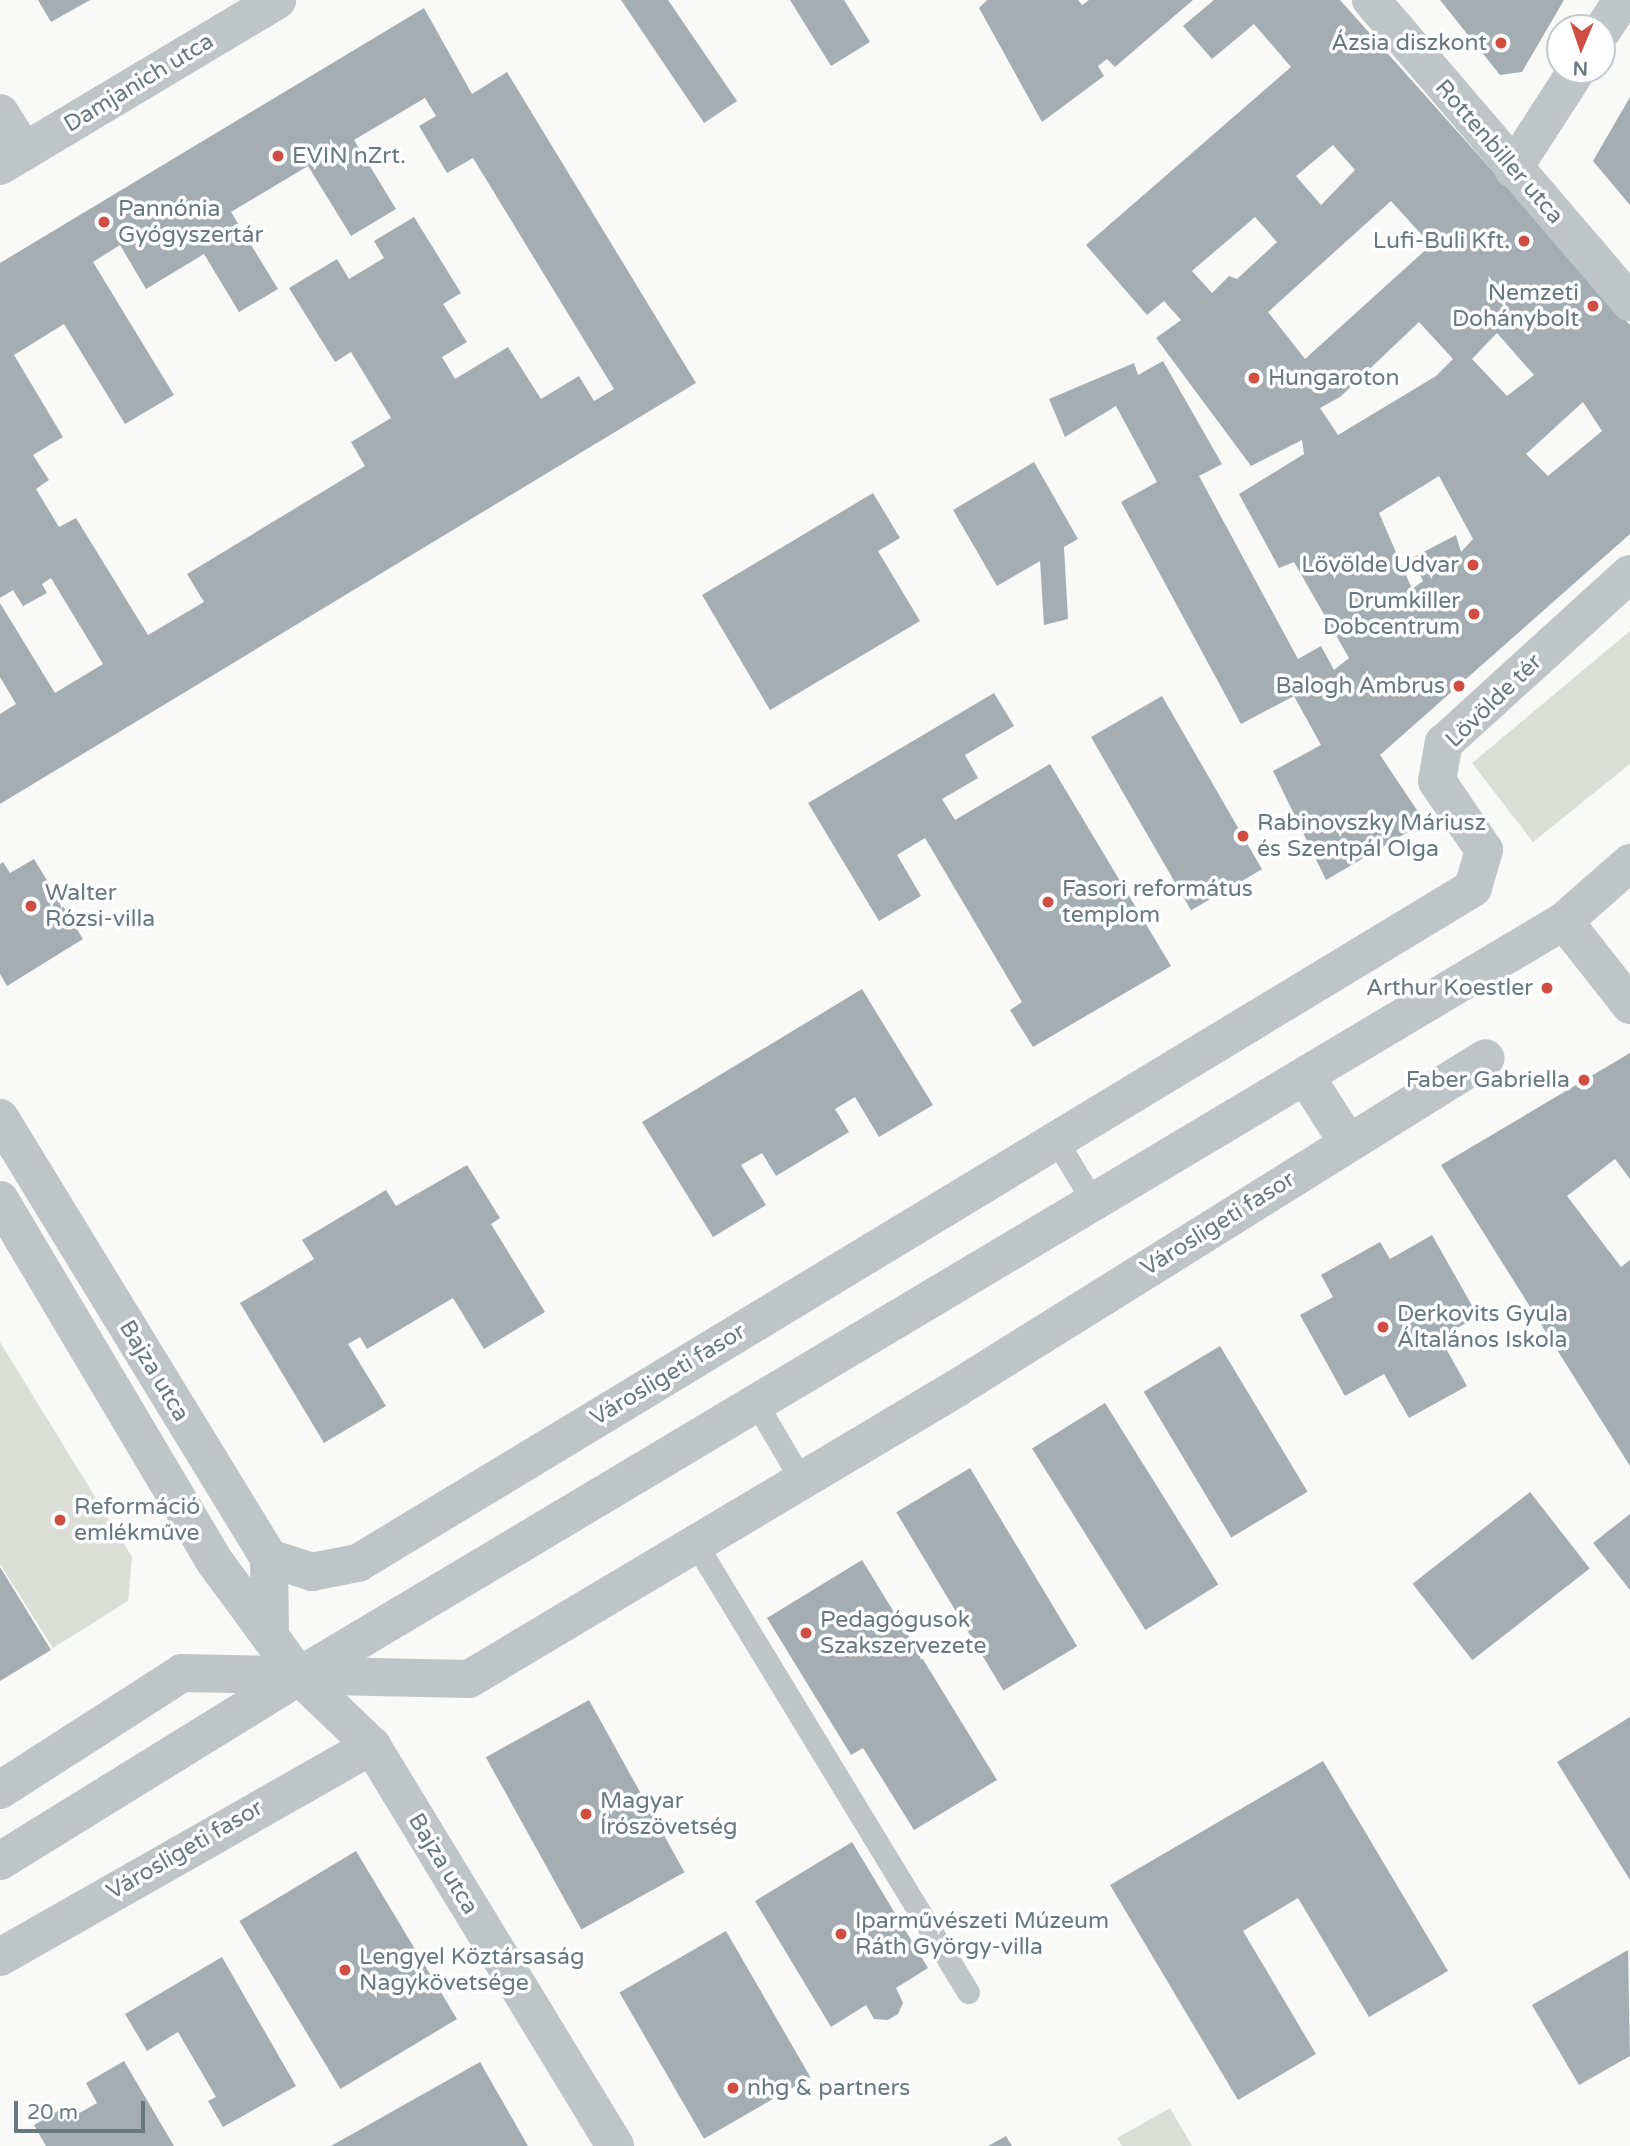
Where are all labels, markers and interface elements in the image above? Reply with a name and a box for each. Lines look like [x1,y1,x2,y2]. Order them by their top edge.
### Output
north arrow [1546,14,1616,84]
street label: Damjanich utca [59,27,219,139]
place label: Ázsia diszkont [1331,29,1487,57]
marker: Ázsia diszkont [1493,35,1509,51]
text: N [1572,57,1588,79]
street label: Rottenbiller utca [1429,74,1569,230]
place label: EVIN nZrt. [292,142,406,170]
marker: EVIN nZrt. [270,148,286,164]
place label: Pannónia Gyógyszertár [118,195,263,249]
marker: Pannónia Gyógyszertár [96,214,112,230]
place label: Lufi-Buli Kft. [1373,227,1510,255]
marker: Lufi-Buli Kft. [1516,233,1532,249]
place label: Nemzeti Dohánybolt [1452,279,1579,333]
marker: Nemzeti Dohánybolt [1585,298,1601,314]
place label: Hungaroton [1268,364,1399,392]
marker: Hungaroton [1246,370,1262,386]
place label: Lövölde Udvar [1301,551,1459,579]
marker: Lövölde Udvar [1465,557,1481,573]
place label: Drumkiller Dobcentrum [1323,587,1460,641]
marker: Drumkiller Dobcentrum [1466,606,1482,622]
street label: Lövölde tér [1440,648,1548,754]
place label: Balogh Ambrus [1275,672,1445,700]
marker: Balogh Ambrus [1451,678,1467,694]
place label: Rabinovszky Máriusz és Szentpál Olga [1257,809,1486,863]
marker: Rabinovszky Máriusz és Szentpál Olga [1235,828,1251,844]
place label: Fasori református templom [1062,875,1253,929]
place label: Walter Rózsi-villa [45,879,155,933]
marker: Fasori református templom [1040,894,1056,910]
marker: Walter Rózsi-villa [23,898,39,914]
place label: Arthur Koestler [1366,974,1533,1002]
marker: Arthur Koestler [1539,980,1555,996]
place label: Faber Gabriella [1406,1066,1570,1094]
marker: Faber Gabriella [1576,1072,1592,1088]
street label: Városligeti fasor [1136,1166,1300,1282]
place label: Derkovits Gyula Általános Iskola [1397,1300,1568,1354]
street label: Bajza utca [113,1316,195,1426]
street label: Városligeti fasor [586,1318,750,1432]
marker: Derkovits Gyula Általános Iskola [1375,1319,1391,1335]
place label: Reformáció emlékműve [74,1493,200,1547]
marker: Reformáció emlékműve [52,1512,68,1528]
place label: Pedagógusok Szakszervezete [820,1606,986,1660]
marker: Pedagógusok Szakszervezete [798,1625,814,1641]
place label: Magyar Írószövetség [600,1787,737,1841]
street label: Városligeti fasor [102,1794,268,1906]
marker: Magyar Írószövetség [578,1806,594,1822]
street label: Bajza utca [402,1809,484,1919]
place label: Iparművészeti Múzeum Ráth György-villa [855,1907,1109,1961]
marker: Iparművészeti Múzeum Ráth György-villa [833,1926,849,1942]
place label: Lengyel Köztársaság Nagykövetsége [359,1943,585,1997]
marker: Lengyel Köztársaság Nagykövetsége [337,1962,353,1978]
place label: nhg & partners [747,2074,910,2102]
marker: nhg & partners [725,2080,741,2096]
scale bar [18,2086,149,2130]
text: 20 m [27,2100,78,2125]

